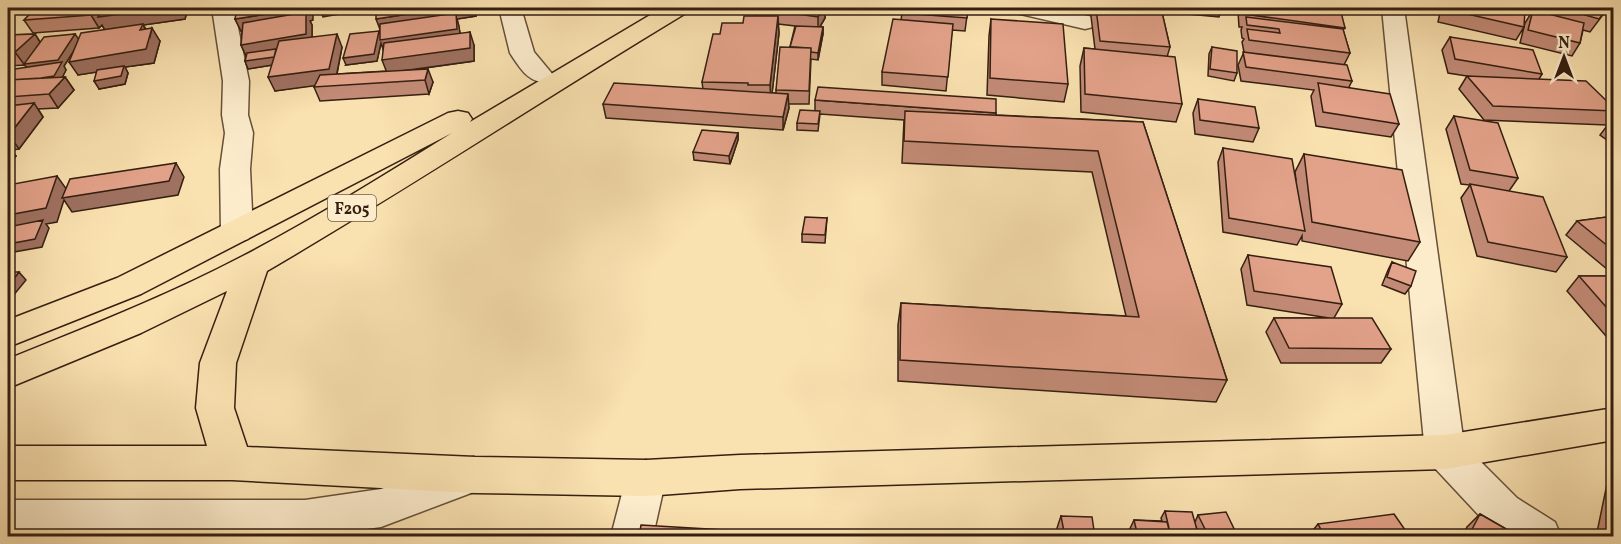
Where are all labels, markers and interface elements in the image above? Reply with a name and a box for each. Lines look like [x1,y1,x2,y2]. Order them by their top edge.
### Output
north arrow [1534,27,1594,87]
text: N [1558,33,1570,55]
road number: F205 [328,195,376,221]

